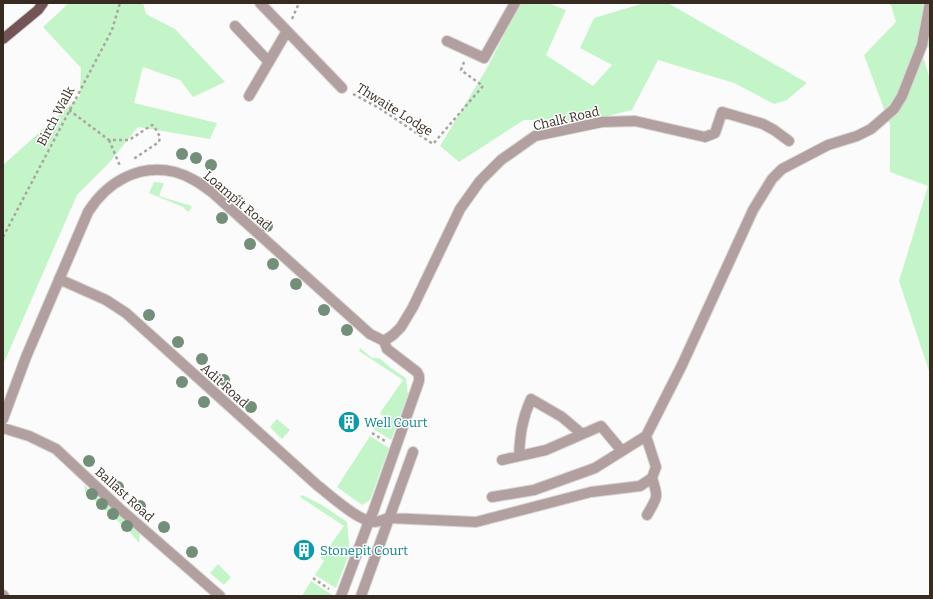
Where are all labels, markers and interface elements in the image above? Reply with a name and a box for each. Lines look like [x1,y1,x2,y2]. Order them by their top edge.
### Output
street label: Thwaite Lodge [354,80,436,139]
street label: Birch Walk [34,83,78,148]
street label: Chalk Road [532,104,601,133]
street label: Loampit Road [201,168,275,233]
street label: Adit Road [198,360,252,411]
building icon: Well Court [336,409,362,435]
place label: Well Court [364,415,428,430]
street label: Ballast Road [92,464,157,525]
building icon: Stonepit Court [291,537,317,563]
place label: Stonepit Court [320,543,408,558]

